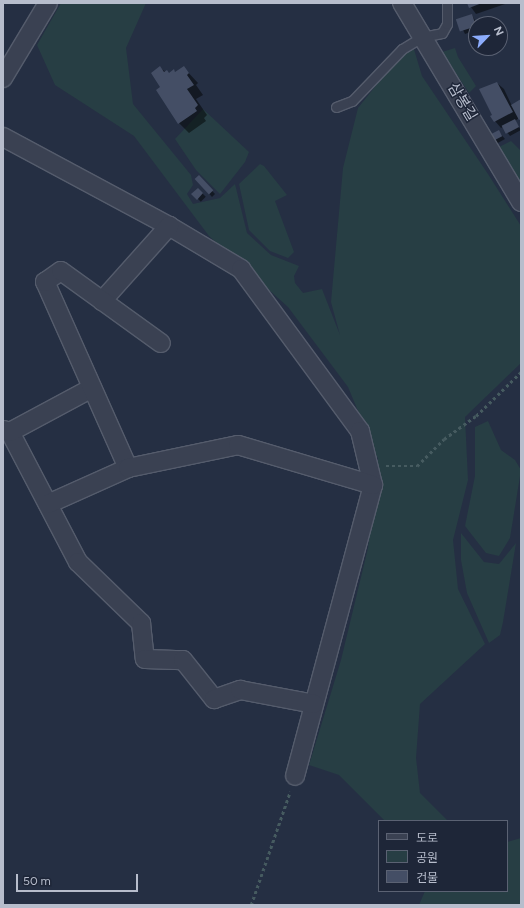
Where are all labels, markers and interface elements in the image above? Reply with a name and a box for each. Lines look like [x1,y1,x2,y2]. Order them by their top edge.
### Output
north arrow [468,16,508,56]
text: N [491,25,506,38]
street label: 삼봉길 [444,80,480,124]
legend [378,820,508,892]
text: 도로 [416,831,438,845]
text: 공원 [416,851,438,865]
scale bar [18,866,140,892]
text: 건물 [416,871,438,885]
text: 50 m [23,874,51,888]

